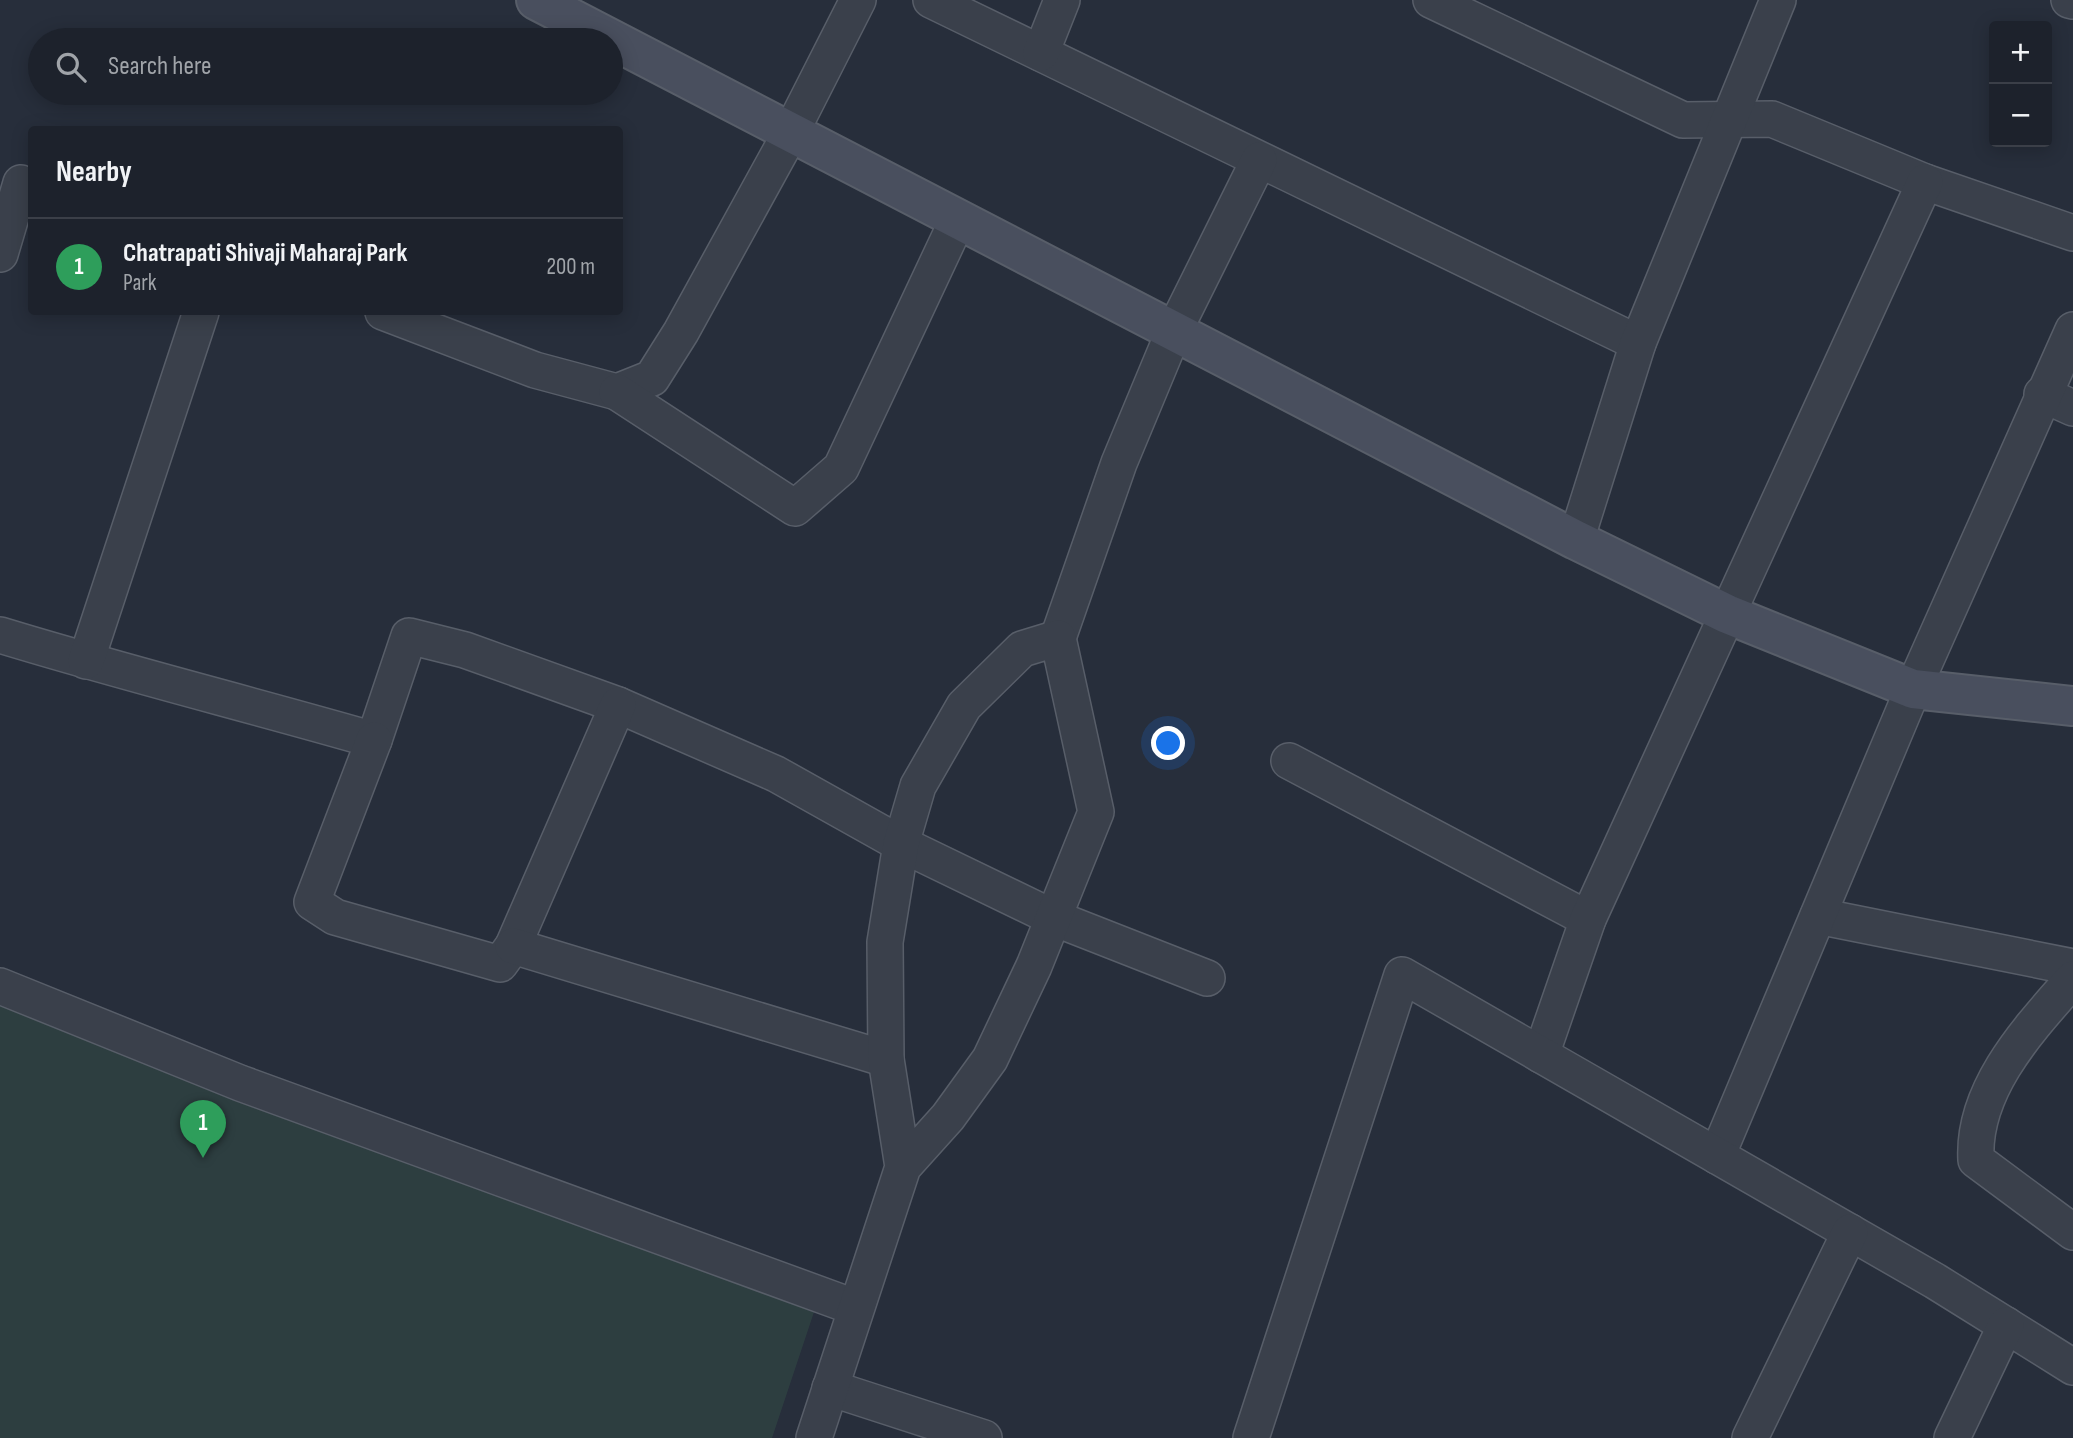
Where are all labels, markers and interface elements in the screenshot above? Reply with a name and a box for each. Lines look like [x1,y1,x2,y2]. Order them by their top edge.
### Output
map controls [1989,21,2052,147]
button: + [1989,21,2052,84]
search box [28,28,623,105]
icon: search [52,48,90,86]
text: Search here [108,51,211,82]
button: − [1989,84,2052,147]
text: Nearby [56,154,132,190]
text: Chatrapati Shivaji Maharaj Park [123,238,407,269]
text: 1 [74,253,84,281]
text: 200 m [547,253,595,281]
text: Park [123,269,157,297]
your location [1151,726,1185,760]
pin: 1 [180,1100,226,1158]

